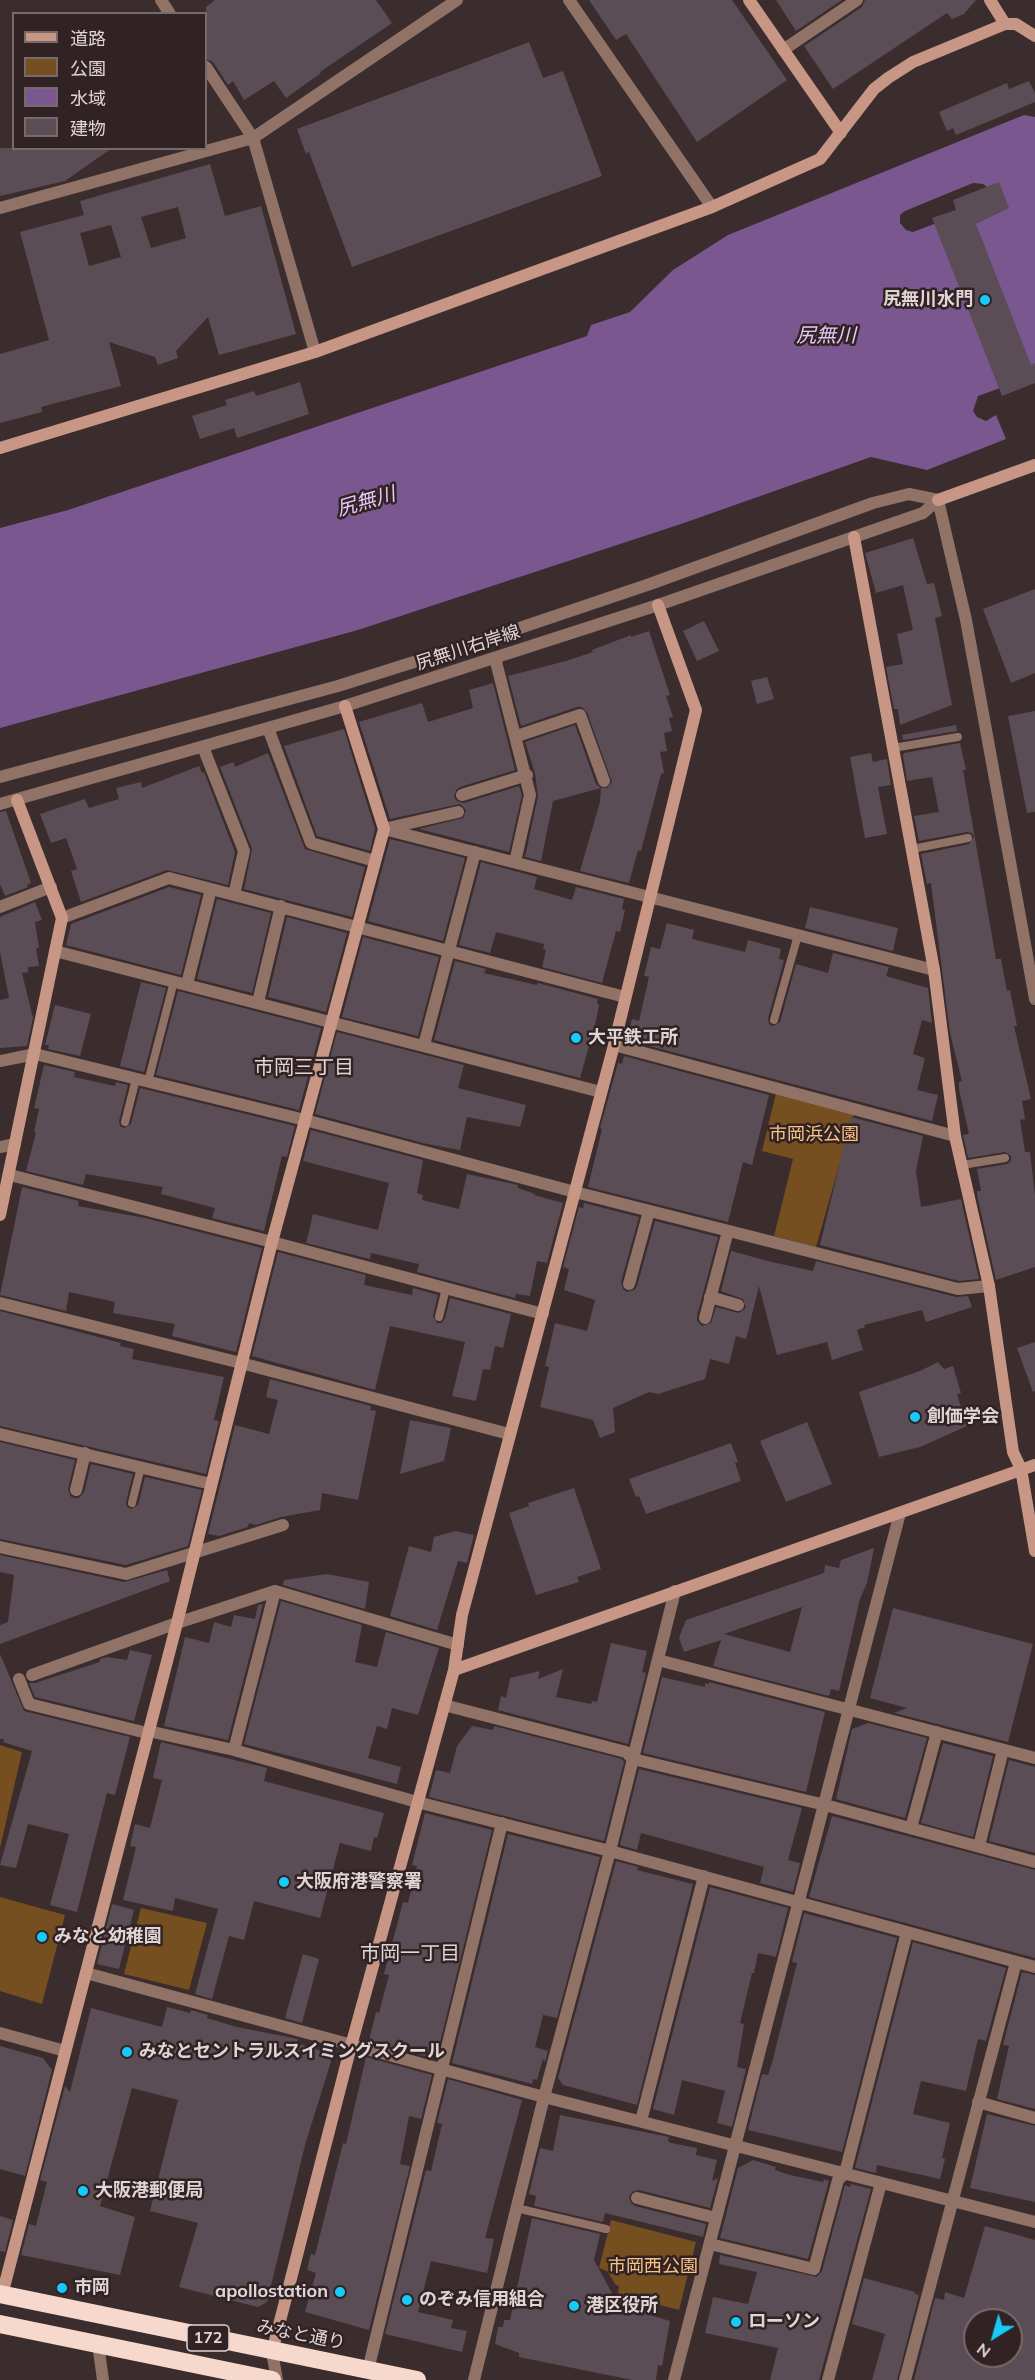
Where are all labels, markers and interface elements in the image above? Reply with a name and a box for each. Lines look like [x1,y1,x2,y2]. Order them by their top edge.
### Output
legend [12,12,207,150]
text: 道路 [70,27,106,50]
text: 公園 [70,57,106,80]
text: 水域 [70,87,106,110]
text: 建物 [70,117,106,140]
place label: 尻無川水門 [883,289,973,311]
marker: 尻無川水門 [978,293,992,307]
water label: 尻無川 [796,324,856,348]
water label: 尻無川 [334,482,398,522]
street label: 尻無川右岸線 [413,621,523,675]
place label: 大平鉄工所 [588,1027,678,1049]
marker: 大平鉄工所 [569,1031,583,1045]
district label: 市岡三丁目 [254,1056,354,1080]
park label: 市岡浜公園 [769,1124,859,1146]
place label: 創価学会 [927,1406,999,1428]
marker: 創価学会 [908,1410,922,1424]
place label: 大阪府港警察署 [296,1871,422,1893]
marker: 大阪府港警察署 [277,1875,291,1889]
place label: みなと幼稚園 [54,1926,162,1948]
marker: みなと幼稚園 [35,1930,49,1944]
district label: 市岡一丁目 [360,1942,460,1966]
place label: みなとセントラルスイミングスクール [139,2041,445,2063]
marker: みなとセントラルスイミングスクール [120,2045,134,2059]
place label: 大阪港郵便局 [95,2180,203,2202]
marker: 大阪港郵便局 [76,2184,90,2198]
park label: 市岡西公園 [608,2256,698,2278]
place label: 市岡 [74,2277,110,2299]
marker: 市岡 [55,2281,69,2295]
place label: apollostation [215,2281,328,2303]
marker: apollostation [333,2285,347,2299]
place label: のぞみ信用組合 [419,2289,545,2311]
marker: のぞみ信用組合 [400,2293,414,2307]
place label: 港区役所 [586,2295,658,2317]
marker: 港区役所 [567,2299,581,2313]
north arrow [963,2308,1023,2368]
place label: ローソン [748,2311,820,2333]
marker: ローソン [729,2315,743,2329]
street label: みなと通り [255,2316,347,2354]
road number: 172 [187,2325,229,2351]
text: N [973,2339,994,2362]

